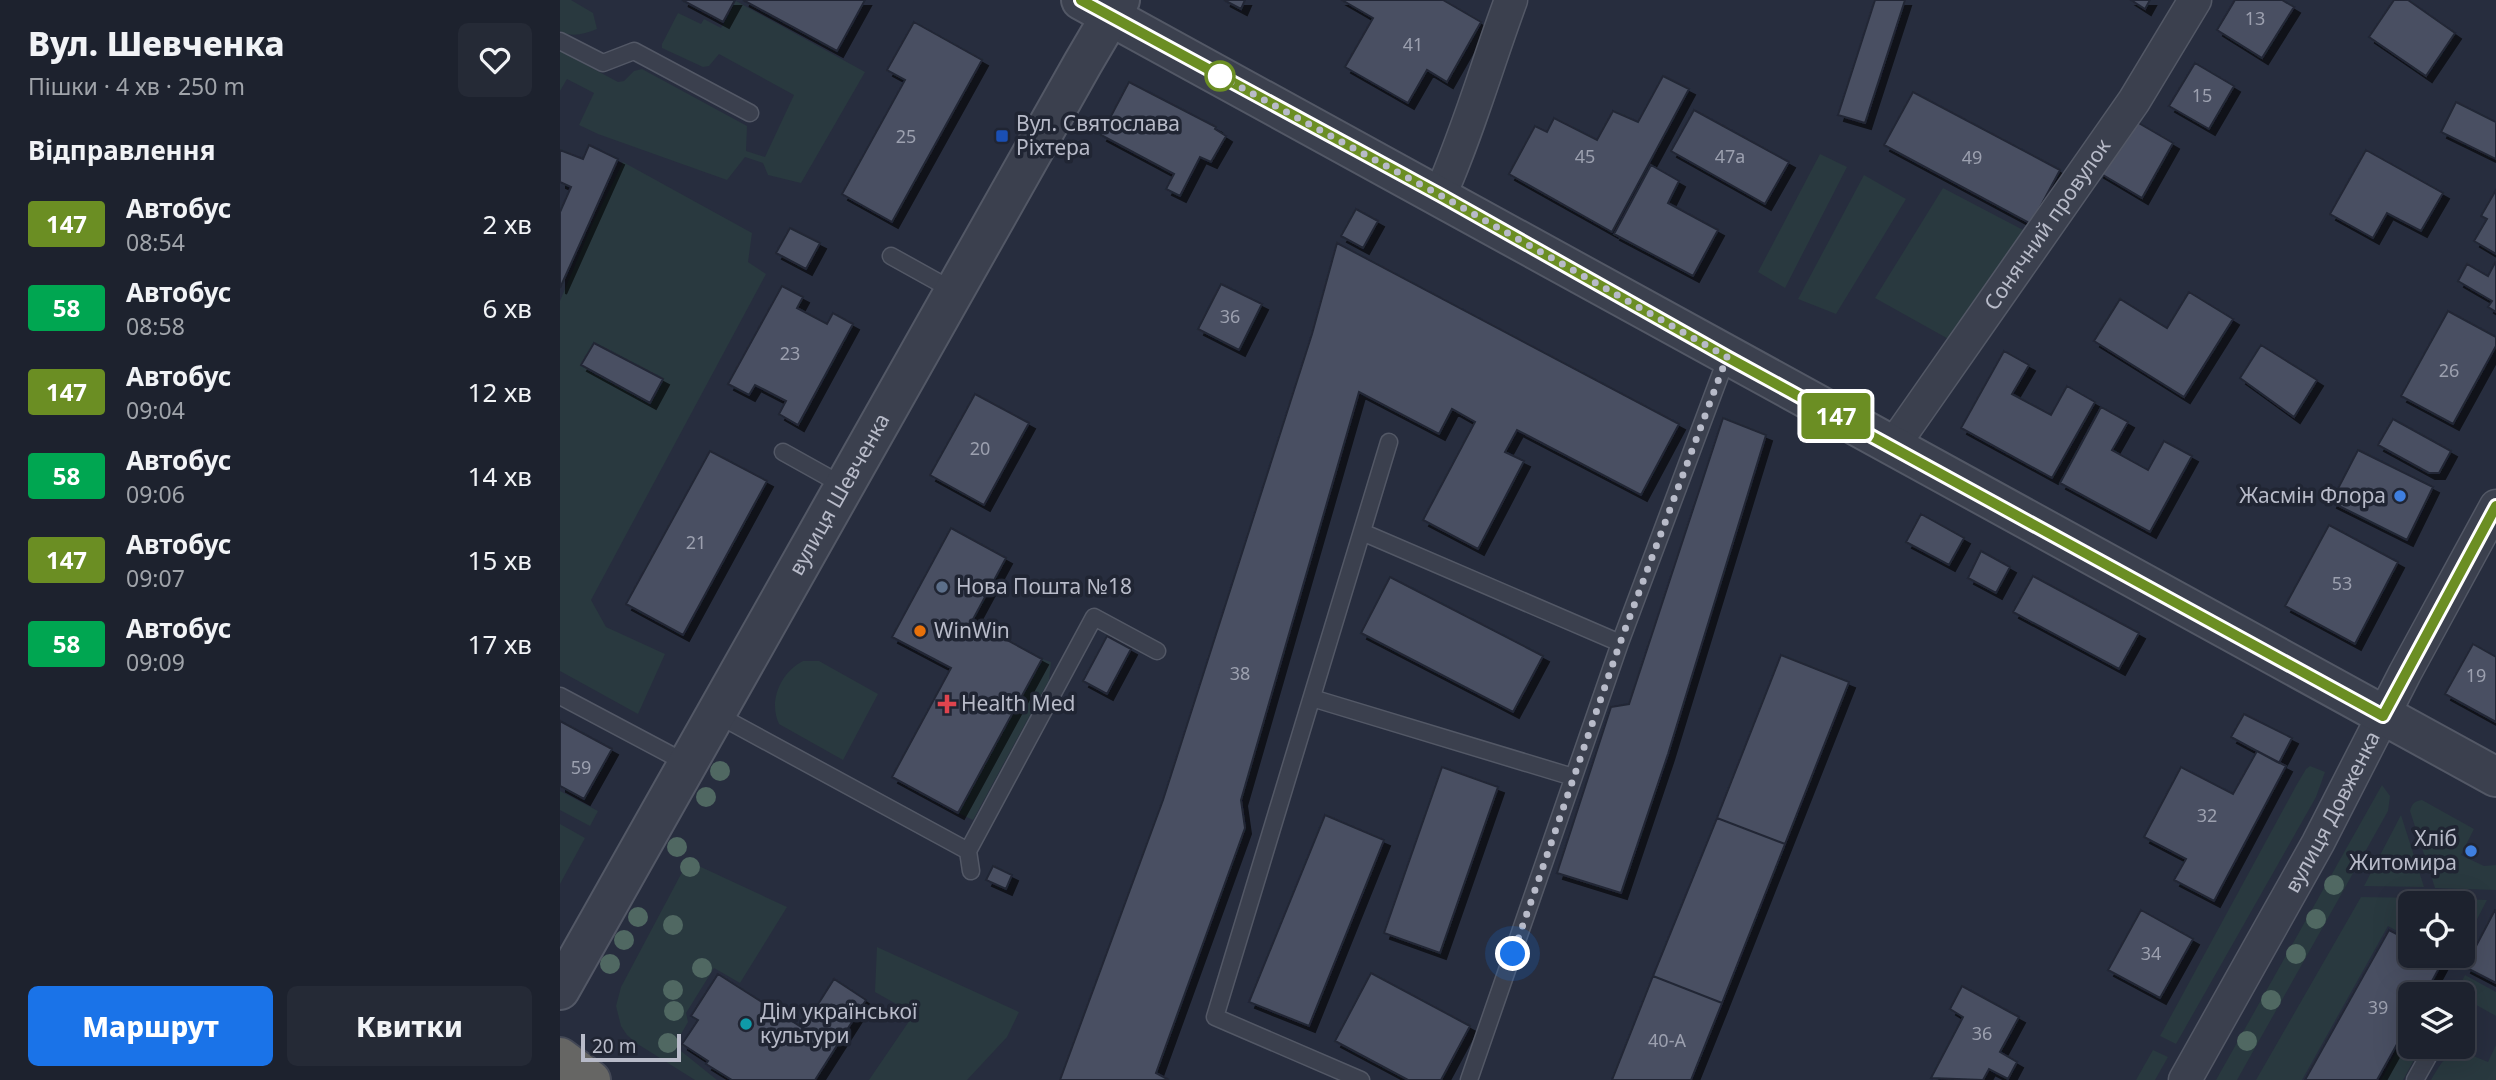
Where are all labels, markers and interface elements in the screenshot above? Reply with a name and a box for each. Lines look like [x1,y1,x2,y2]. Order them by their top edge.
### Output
house number: 13 [2245,6,2265,30]
text: Вул. Шевченка [28,21,285,66]
button: heart [458,23,532,97]
house number: 41 [1403,32,1423,56]
unlabelled marker [1205,61,1235,91]
text: Пішки · 4 хв · 250 m [28,70,245,102]
house number: 15 [2192,83,2212,107]
place label: Вул. Святослава Ріхтера [1016,109,1180,161]
house number: 25 [896,124,916,148]
marker: Вул. Святослава Ріхтера [994,128,1010,144]
text: Відправлення [28,132,215,168]
street label: Сонячний провулок [1977,133,2116,315]
house number: 45 [1575,144,1595,168]
house number: 47а [1715,144,1745,168]
house number: 49 [1962,145,1982,169]
text: Автобус [126,190,231,226]
text: 2 хв [482,206,532,242]
text: 147 [46,207,87,240]
text: 08:54 [126,226,185,258]
text: Автобус [126,274,231,310]
text: 6 хв [482,290,532,326]
text: 58 [53,291,80,324]
house number: 36 [1220,304,1240,328]
text: 08:58 [126,310,185,342]
house number: 23 [780,341,800,365]
text: Автобус [126,358,231,394]
house number: 26 [2439,358,2459,382]
text: 12 хв [468,374,532,410]
text: 147 [46,375,87,408]
line badge: 147 [1796,393,1876,439]
text: 09:04 [126,394,185,426]
text: 147 [1815,399,1857,432]
street label: вулиця Шевченка [782,408,896,580]
house number: 20 [970,436,990,460]
text: Автобус [126,442,231,478]
text: 14 хв [468,458,532,494]
text: 58 [53,459,80,492]
text: 09:06 [126,478,185,510]
place label: Жасмін Флора [2239,481,2386,509]
marker: Жасмін Флора [2392,488,2408,504]
text: Автобус [126,526,231,562]
house number: 21 [686,530,706,554]
text: 15 хв [468,542,532,578]
text: 147 [46,543,87,576]
text: 09:07 [126,562,185,594]
house number: 53 [2332,571,2352,595]
place label: Нова Пошта №18 [956,572,1132,600]
marker: Нова Пошта №18 [934,579,950,595]
text: Автобус [126,610,231,646]
place label: WinWin [934,616,1010,644]
marker: WinWin [912,623,928,639]
text: 17 хв [468,626,532,662]
text: 58 [53,627,80,660]
text: 09:09 [126,646,185,678]
house number: 38 [1230,661,1250,685]
house number: 19 [2466,663,2486,687]
place label: Health Med [961,689,1075,717]
marker: Health Med [939,696,955,712]
street label: вулиця Довженка [2278,726,2386,897]
house number: 59 [571,755,591,779]
house number: 32 [2197,803,2217,827]
place label: Хліб Житомира [2349,824,2457,876]
marker: Хліб Житомира [2463,843,2479,859]
map controls [2398,891,2475,1059]
button: locate [2398,891,2475,968]
your location [1495,936,1530,971]
house number: 34 [2141,941,2161,965]
button: layers [2398,982,2475,1059]
button: Маршрут [28,986,273,1066]
button: Квитки [287,986,532,1066]
house number: 39 [2368,995,2388,1019]
place label: Дім української культури [760,997,917,1049]
marker: Дім української культури [738,1016,754,1032]
house number: 36 [1972,1021,1992,1045]
house number: 40-А [1648,1028,1686,1052]
scale bar [581,1031,681,1063]
text: 20 m [592,1033,636,1059]

